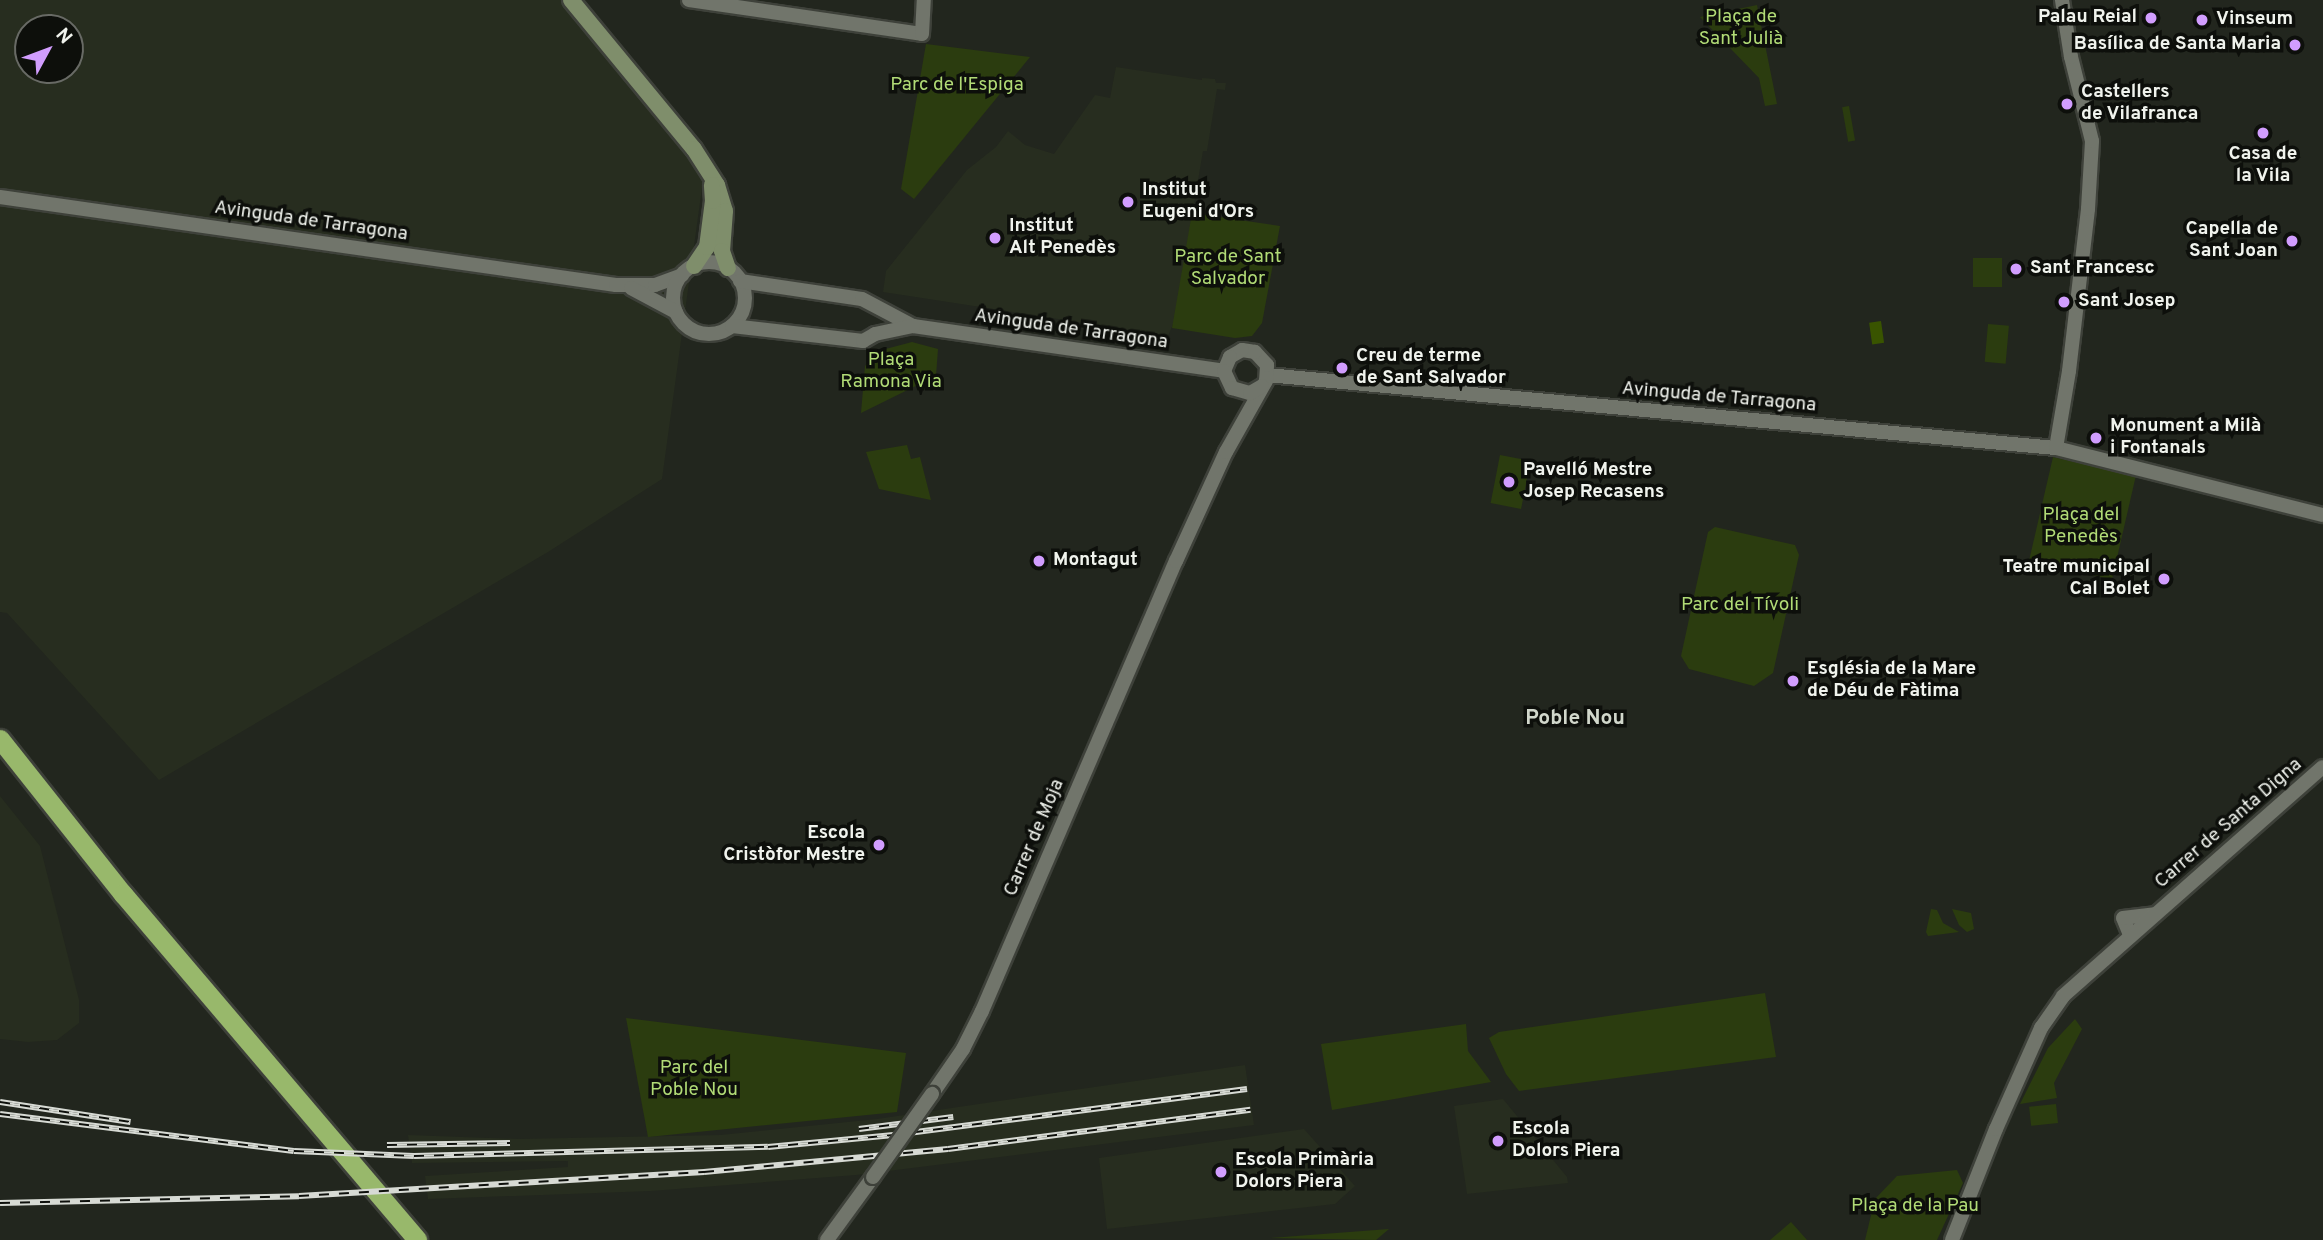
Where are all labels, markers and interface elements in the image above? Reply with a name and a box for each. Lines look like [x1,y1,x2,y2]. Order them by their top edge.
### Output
park label: Plaça de Sant Julià [1699,7,1783,51]
place label: Palau Reial [2038,7,2137,29]
place label: Vinseum [2216,9,2293,31]
marker: Palau Reial [2143,10,2159,26]
marker: Vinseum [2194,12,2210,28]
north arrow [14,14,84,84]
text: N [50,24,77,50]
place label: Basílica de Santa Maria [2074,34,2281,56]
marker: Basílica de Santa Maria [2287,37,2303,53]
park label: Parc de l'Espiga [890,75,1024,97]
place label: Castellers de Vilafranca [2081,82,2199,126]
marker: Castellers de Vilafranca [2059,96,2075,112]
marker: Casa de la Vila [2255,125,2271,141]
place label: Casa de la Vila [2229,144,2297,188]
place label: Institut Eugeni d'Ors [1142,180,1254,224]
marker: Institut Eugeni d'Ors [1120,194,1136,210]
street label: Avinguda de Tarragona [212,197,410,247]
place label: Institut Alt Penedès [1009,216,1116,260]
place label: Capella de Sant Joan [2186,219,2278,263]
marker: Institut Alt Penedès [987,230,1003,246]
marker: Capella de Sant Joan [2284,233,2300,249]
park label: Parc de Sant Salvador [1174,247,1282,291]
place label: Sant Francesc [2030,258,2155,280]
marker: Sant Francesc [2008,261,2024,277]
place label: Sant Josep [2078,291,2176,313]
marker: Sant Josep [2056,294,2072,310]
street label: Avinguda de Tarragona [972,305,1170,355]
place label: Creu de terme de Sant Salvador [1356,346,1506,390]
park label: Plaça Ramona Via [840,350,942,394]
marker: Creu de terme de Sant Salvador [1334,360,1350,376]
street label: Avinguda de Tarragona [1620,378,1818,418]
place label: Monument a Milà i Fontanals [2110,416,2261,460]
marker: Monument a Milà i Fontanals [2088,430,2104,446]
place label: Pavelló Mestre Josep Recasens [1523,460,1664,504]
marker: Pavelló Mestre Josep Recasens [1501,474,1517,490]
park label: Plaça del Penedès [2043,505,2119,549]
place label: Montagut [1053,550,1138,572]
marker: Montagut [1031,553,1047,569]
place label: Teatre municipal Cal Bolet [2003,557,2150,601]
marker: Teatre municipal Cal Bolet [2156,571,2172,587]
park label: Parc del Tívoli [1681,595,1799,617]
place label: Església de la Mare de Déu de Fàtima [1807,659,1976,703]
marker: Església de la Mare de Déu de Fàtima [1785,673,1801,689]
district label: Poble Nou [1525,706,1625,732]
street label: Carrer de Santa Digna [2151,754,2307,894]
street label: Carrer de Moja [1000,776,1070,900]
place label: Escola Cristòfor Mestre [723,823,865,867]
marker: Escola Cristòfor Mestre [871,837,887,853]
park label: Parc del Poble Nou [650,1058,738,1102]
place label: Escola Dolors Piera [1512,1119,1620,1163]
marker: Escola Dolors Piera [1490,1133,1506,1149]
place label: Escola Primària Dolors Piera [1235,1150,1374,1194]
marker: Escola Primària Dolors Piera [1213,1164,1229,1180]
park label: Plaça de la Pau [1851,1196,1979,1218]

